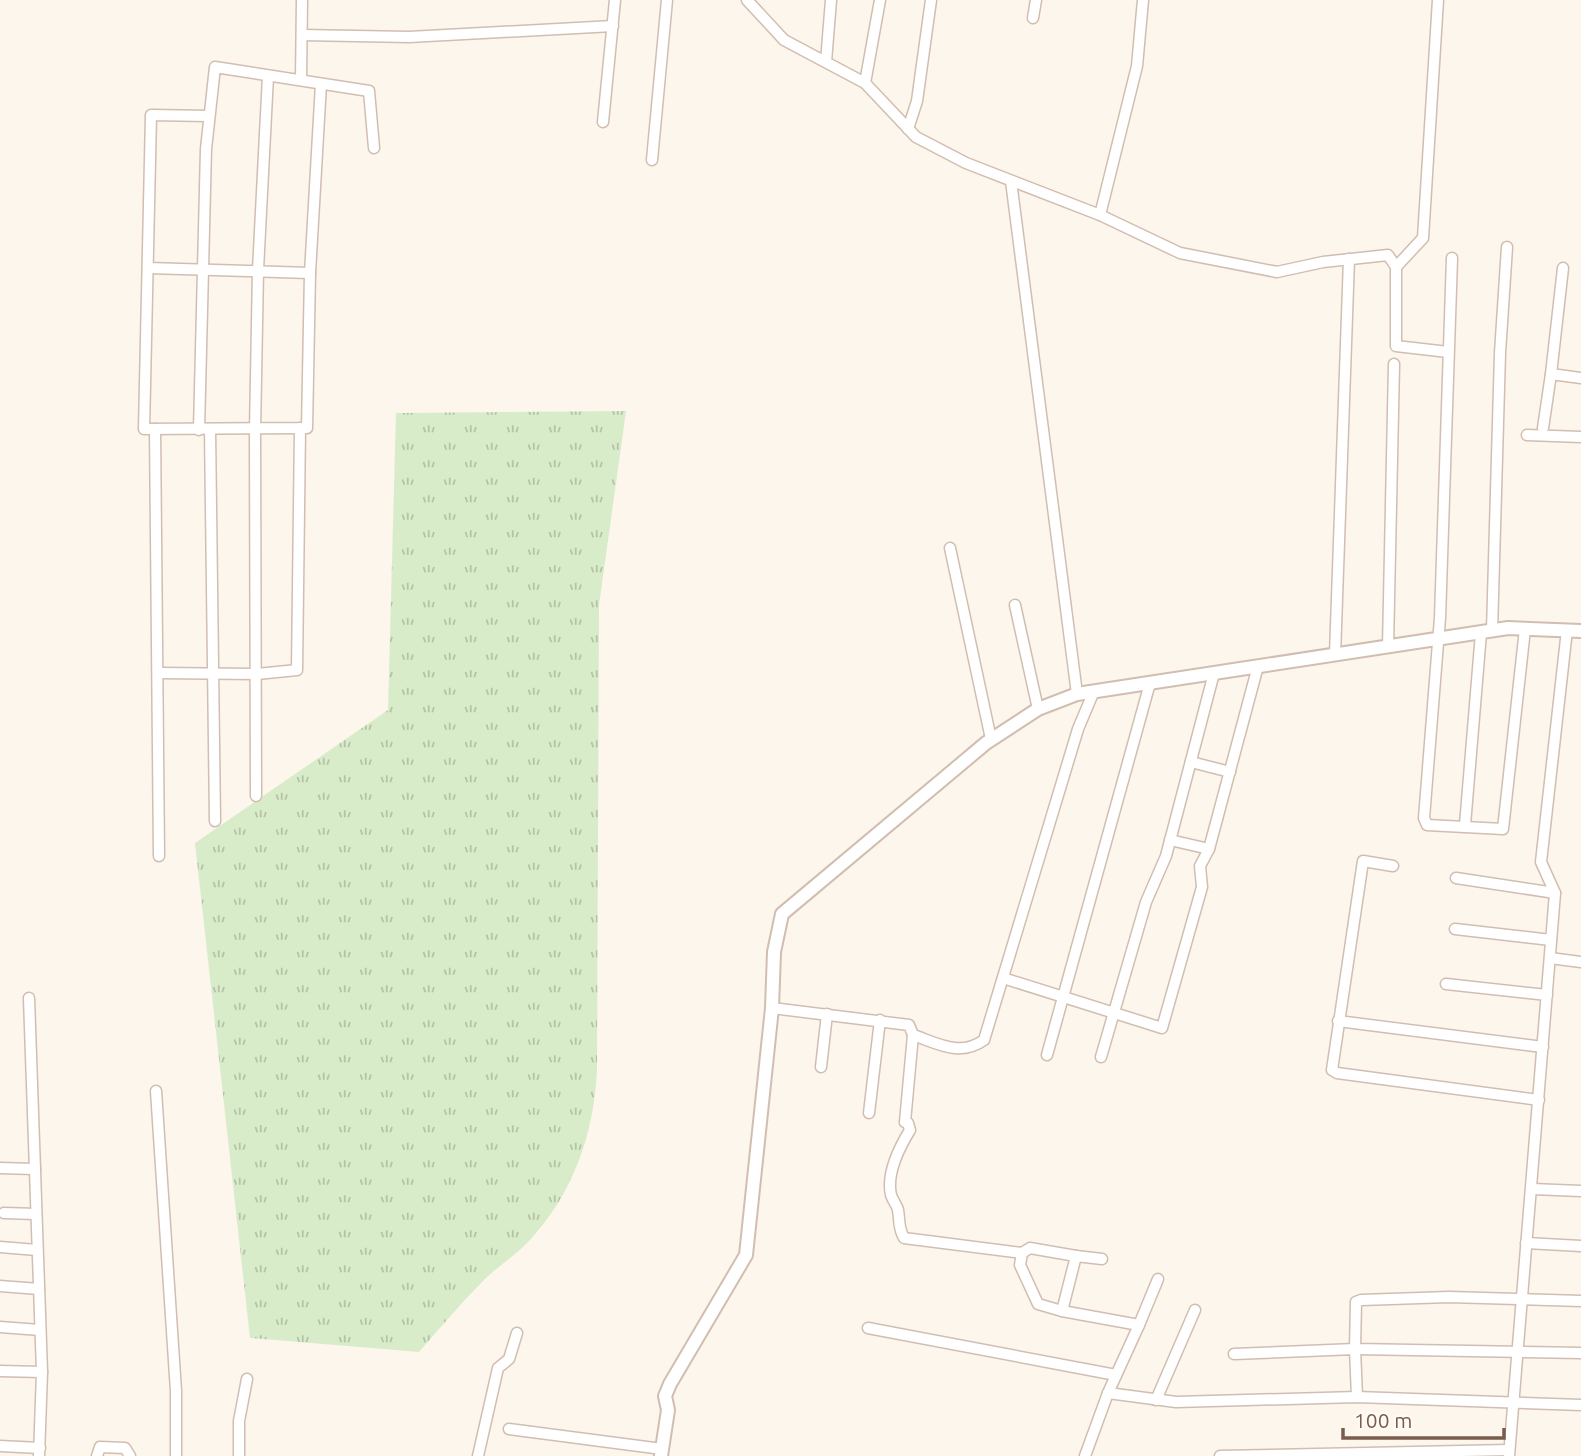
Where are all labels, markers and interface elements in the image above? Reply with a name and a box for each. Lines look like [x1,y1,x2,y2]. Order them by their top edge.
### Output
scale bar [1343,1396,1504,1440]
text: 100 m [1354,1408,1412,1432]

